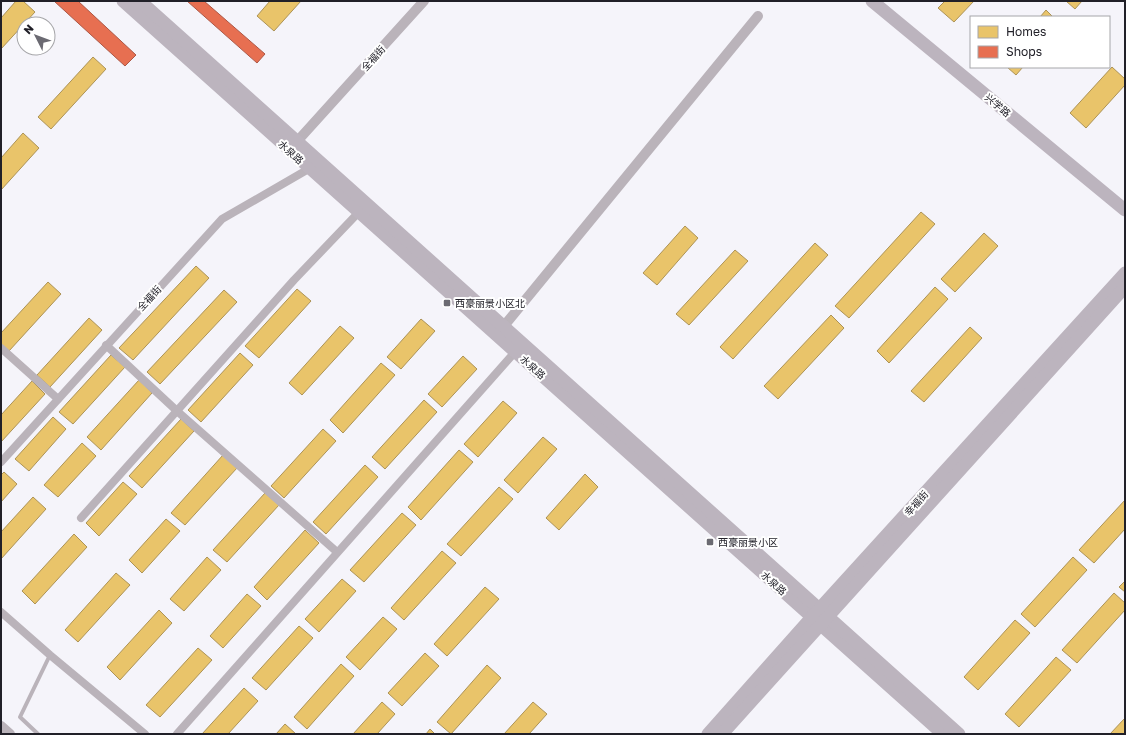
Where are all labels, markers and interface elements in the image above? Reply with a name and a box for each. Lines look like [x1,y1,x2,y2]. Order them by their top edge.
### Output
north arrow [16,16,56,56]
legend [970,16,1110,68]
text: N [21,22,36,36]
text: Homes [1006,24,1046,39]
street label: 全福街 [359,43,387,73]
text: Shops [1006,44,1042,59]
street label: 兴学路 [983,91,1013,119]
street label: 水泉路 [276,138,306,166]
street label: 全福街 [134,283,164,313]
place label: 西豪丽景小区北 [455,297,525,309]
marker: 西豪丽景小区北 [442,298,452,308]
street label: 水泉路 [518,353,548,381]
street label: 幸福街 [902,488,930,518]
place label: 西豪丽景小区 [718,536,778,548]
marker: 西豪丽景小区 [705,537,715,547]
street label: 水泉路 [759,569,789,597]

